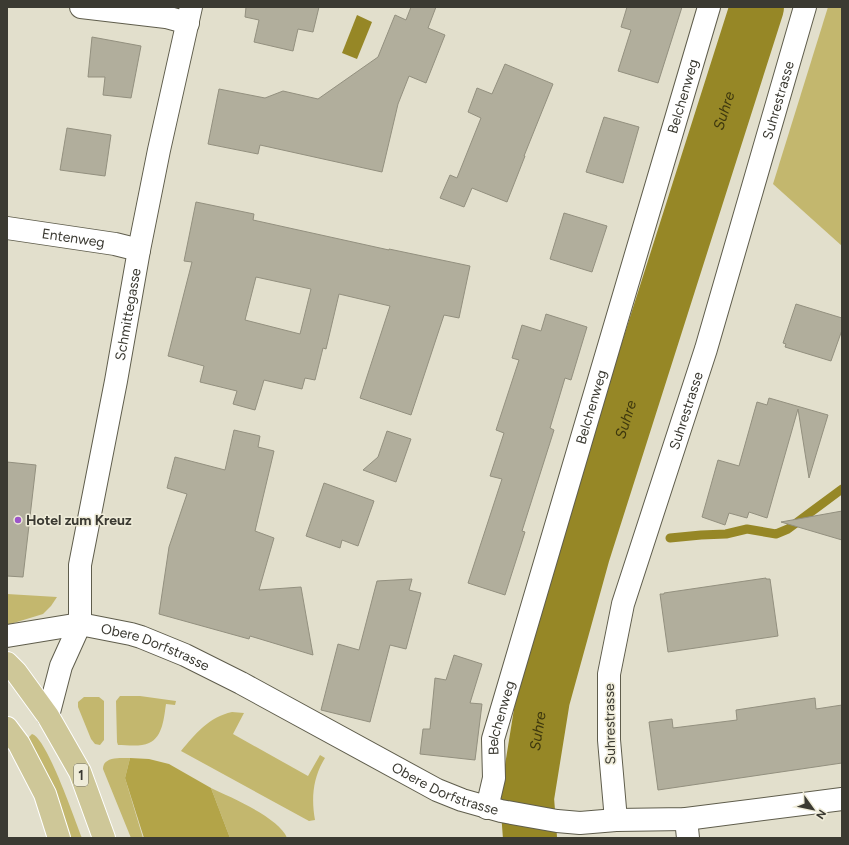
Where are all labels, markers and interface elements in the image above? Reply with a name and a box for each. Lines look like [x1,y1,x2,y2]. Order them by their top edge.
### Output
street label: Belchenweg [664,57,702,135]
street label: Suhrestrasse [759,58,798,141]
water label: Suhre [709,89,739,132]
street label: Entenweg [41,225,106,251]
street label: Schmittegasse [111,266,144,362]
street label: Belchenweg [572,368,610,446]
street label: Suhrestrasse [665,369,707,452]
water label: Suhre [611,398,640,441]
place label: Hotel zum Kreuz [26,512,132,529]
marker: Hotel zum Kreuz [13,515,23,525]
street label: Obere Dorfstrasse [100,620,213,675]
street label: Belchenweg [484,678,518,755]
street label: Suhrestrasse [601,683,619,765]
water label: Suhre [526,710,550,752]
street label: Obere Dorfstrasse [389,758,501,818]
road number: 1 [74,764,88,786]
north arrow [793,789,833,829]
text: N [813,807,829,821]

